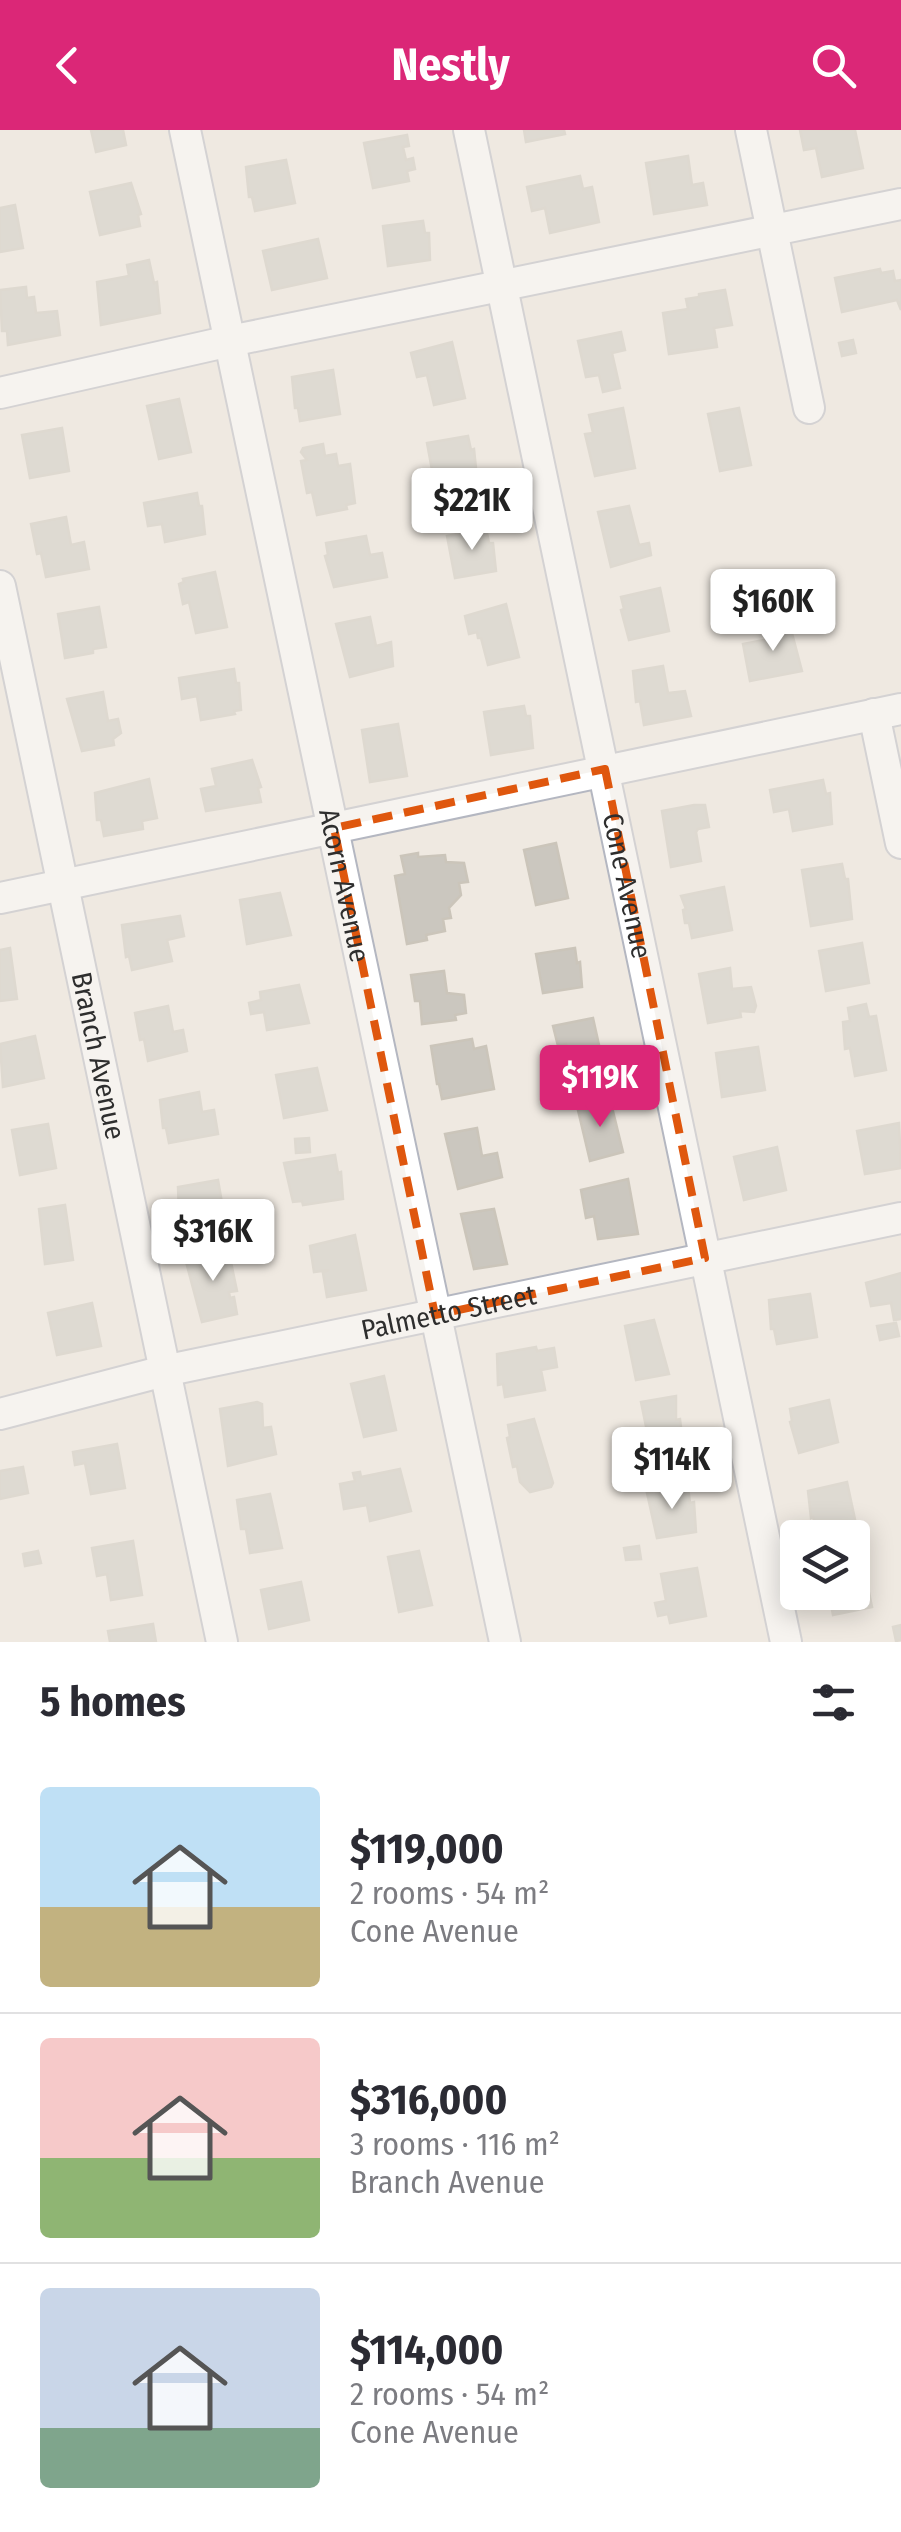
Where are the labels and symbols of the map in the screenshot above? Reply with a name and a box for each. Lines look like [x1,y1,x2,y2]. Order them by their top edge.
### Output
pin: $221K [402,468,542,553]
pin: $160K [703,569,843,654]
street label: Acorn Avenue [312,806,377,965]
street label: Cone Avenue [596,810,658,961]
street label: Branch Avenue [65,969,132,1143]
pin: $119K [530,1045,670,1130]
pin: $316K [143,1199,283,1284]
street label: Palmetto Street [358,1278,540,1347]
pin: $114K [602,1427,742,1512]

